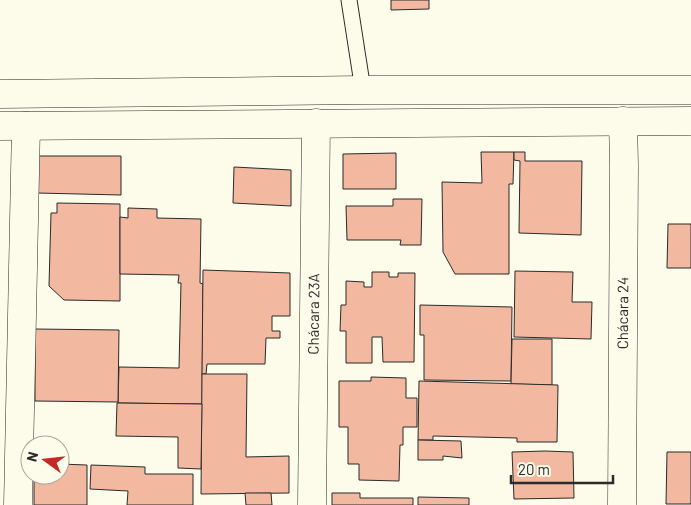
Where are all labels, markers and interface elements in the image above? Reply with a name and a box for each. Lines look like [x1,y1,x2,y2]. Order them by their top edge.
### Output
street label: Chácara 23A [304,273,322,355]
street label: Chácara 24 [613,277,631,349]
north arrow [20,435,70,485]
text: N [23,450,41,463]
scale bar [511,452,614,484]
text: 20 m [518,460,550,478]

